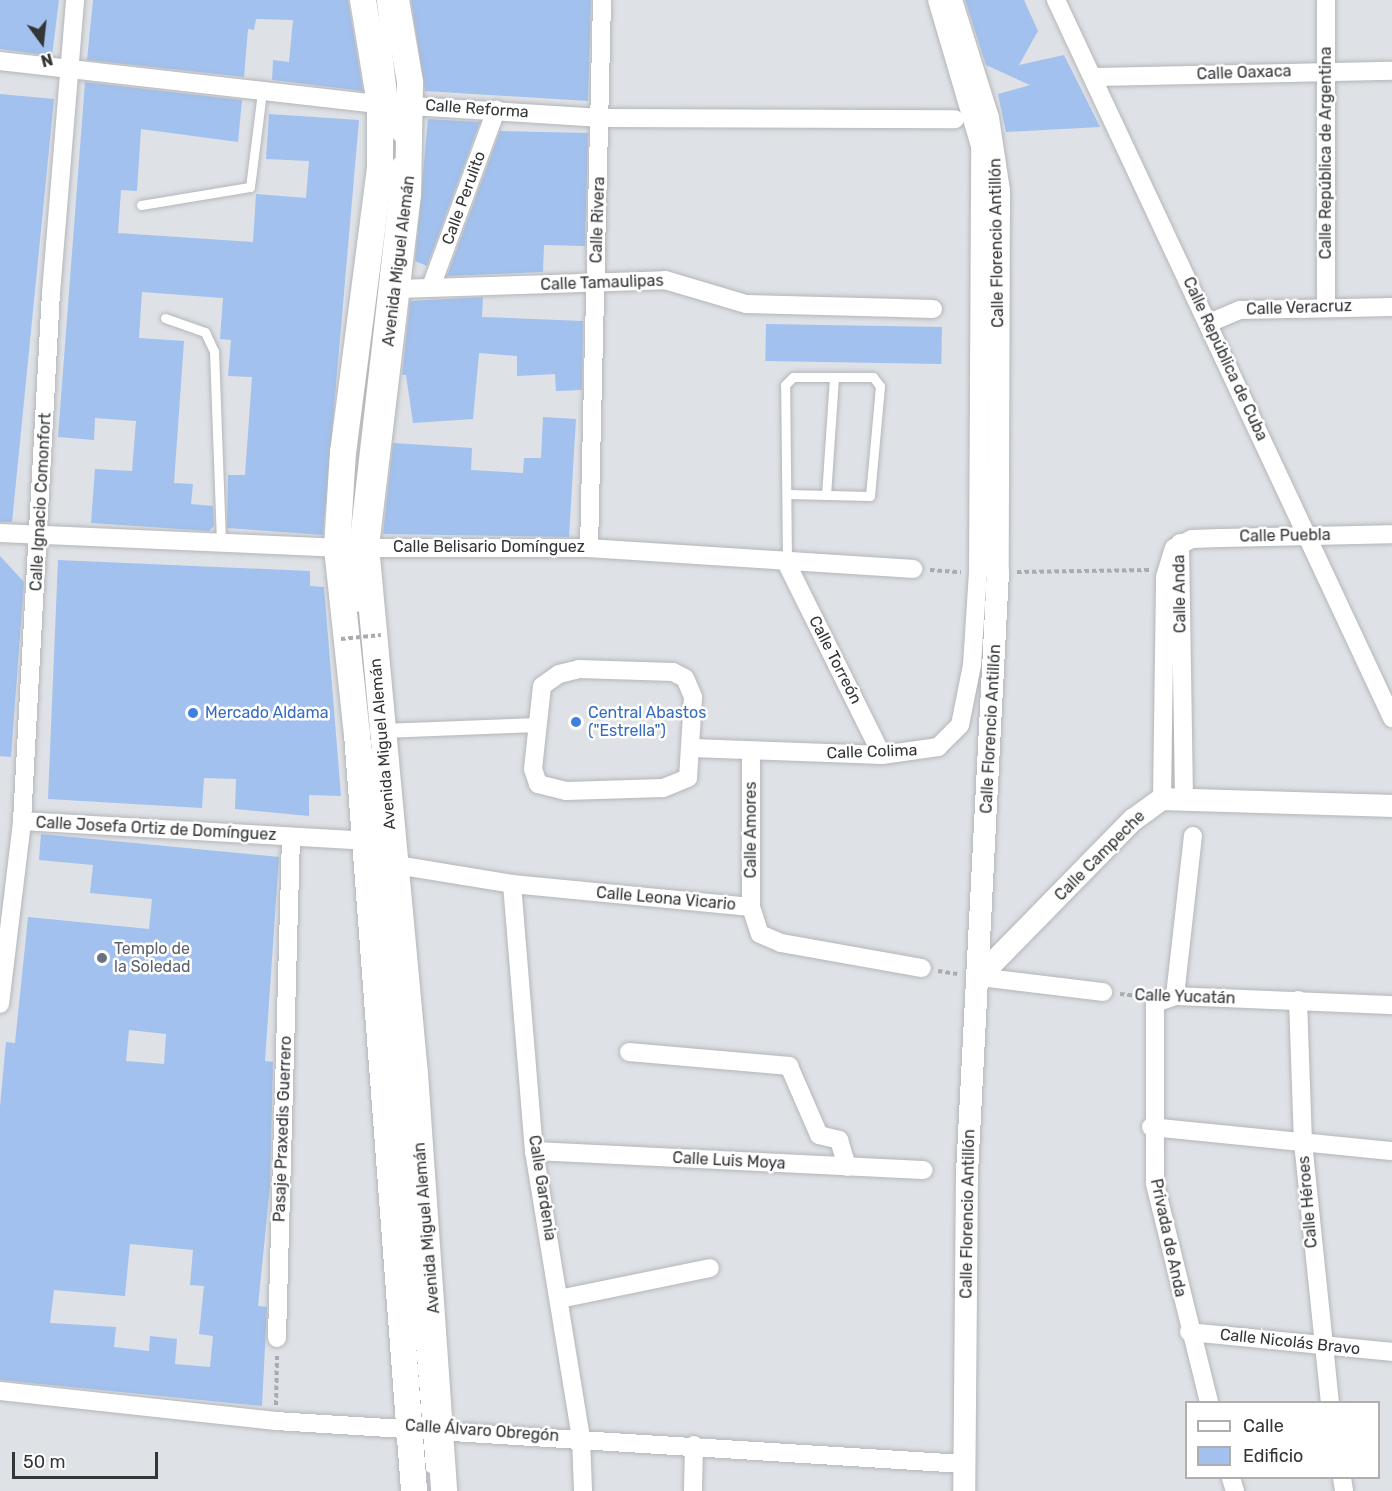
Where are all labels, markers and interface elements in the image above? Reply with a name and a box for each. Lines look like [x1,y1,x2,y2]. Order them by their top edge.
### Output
north arrow [12,12,72,72]
street label: Calle República de Argentina [1316,46,1336,260]
text: N [39,49,55,71]
street label: Calle Oaxaca [1196,62,1292,84]
street label: Calle Reforma [425,96,529,122]
street label: Calle Perulito [438,149,490,247]
street label: Calle Florencio Antillón [986,158,1008,328]
street label: Avenida Miguel Alemán [379,174,419,348]
street label: Calle Rivera [587,176,609,264]
street label: Calle Tamaulipas [540,271,664,295]
street label: Calle República de Cuba [1179,274,1271,444]
street label: Calle Veracruz [1246,297,1352,319]
street label: Calle Ignacio Comonfort [27,412,55,592]
street label: Calle Puebla [1239,526,1331,546]
street label: Calle Belisario Domínguez [393,537,585,557]
street label: Calle Anda [1170,554,1190,634]
street label: Calle Torreón [804,612,866,708]
street label: Calle Florencio Antillón [977,644,1005,814]
street label: Avenida Miguel Alemán [366,657,400,831]
place label: Mercado Aldama [205,703,329,723]
place label: Central Abastos ("Estrella") [588,703,707,741]
marker: Mercado Aldama [186,706,200,720]
marker: Central Abastos ("Estrella") [569,715,583,729]
street label: Calle Colima [826,741,918,763]
street label: Calle Amores [741,781,761,879]
street label: Calle Campeche [1051,807,1149,905]
street label: Calle Josefa Ortiz de Domínguez [35,813,277,845]
street label: Calle Leona Vicario [595,883,737,915]
place label: Templo de la Soledad [114,939,190,977]
marker: Templo de la Soledad [95,951,109,965]
street label: Calle Yucatán [1134,986,1236,1008]
street label: Pasaje Praxedis Guerrero [270,1035,296,1223]
street label: Calle Florencio Antillón [957,1129,979,1299]
street label: Calle Gardenia [524,1134,560,1242]
street label: Avenida Miguel Alemán [410,1141,444,1315]
street label: Calle Luis Moya [672,1148,786,1174]
street label: Calle Héroes [1294,1155,1322,1249]
street label: Privada de Anda [1146,1177,1190,1299]
street label: Calle Nicolás Bravo [1219,1325,1361,1359]
legend [1185,1401,1380,1479]
text: Calle [1243,1415,1284,1437]
street label: Calle Álvaro Obregón [404,1416,560,1446]
scale bar [15,1440,160,1478]
text: Edificio [1243,1445,1303,1467]
text: 50 m [23,1451,66,1473]

